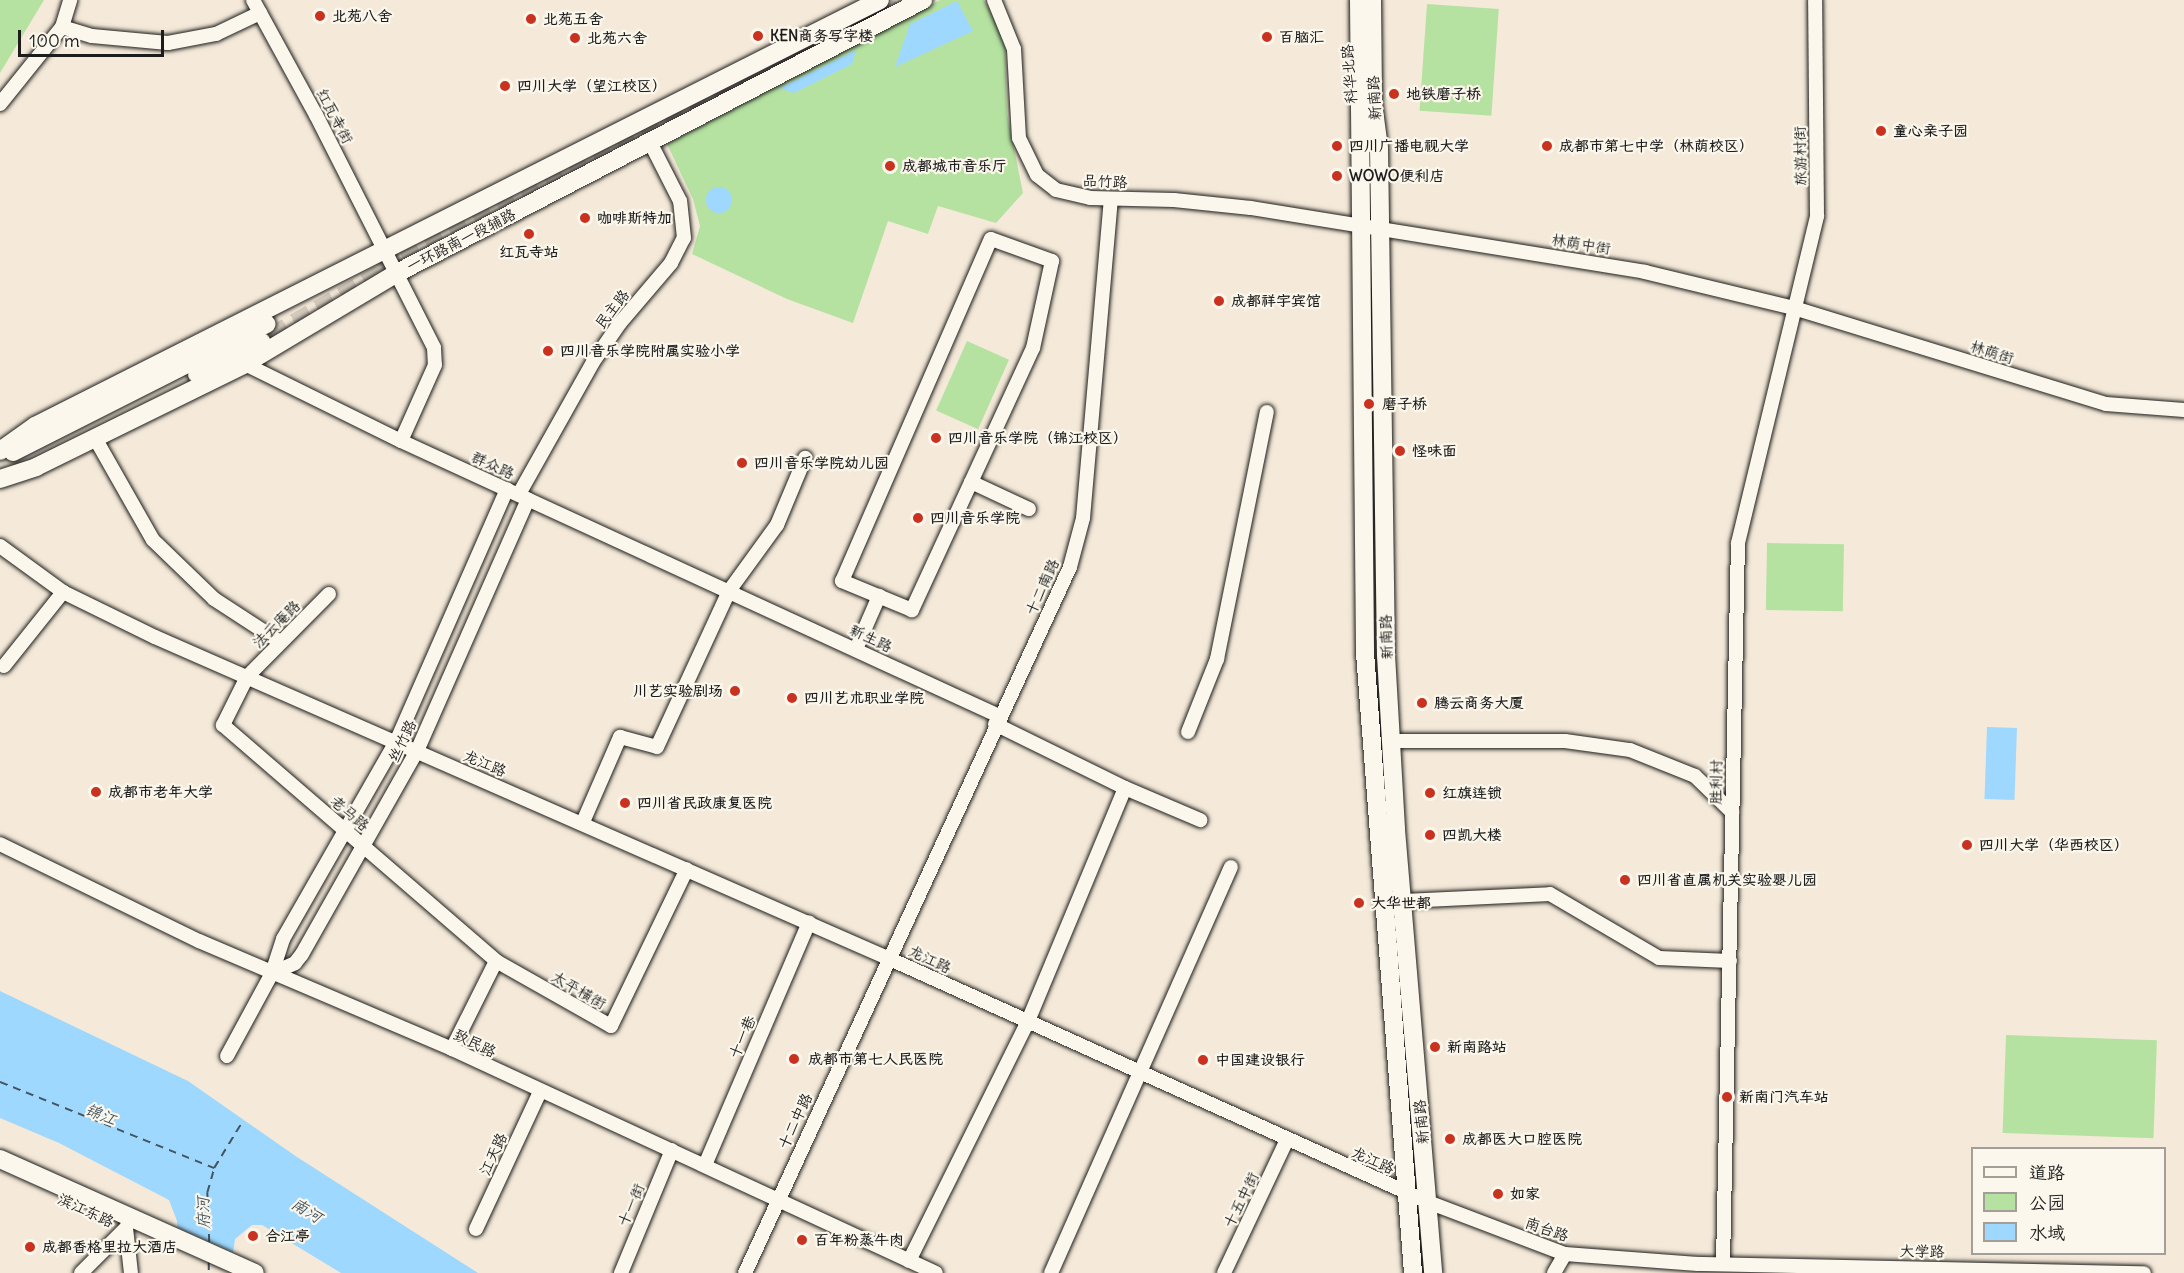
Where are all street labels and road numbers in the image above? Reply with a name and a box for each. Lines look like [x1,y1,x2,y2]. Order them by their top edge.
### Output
street label: 科华北路 [1338,43,1360,105]
street label: 新南路 [1364,75,1384,121]
street label: 红瓦寺街 [313,85,357,147]
street label: 旅游村街 [1790,126,1810,186]
street label: 品竹路 [1082,171,1128,191]
street label: 一环路南一段辅路 [403,205,519,275]
street label: 林荫中街 [1550,230,1612,258]
street label: 民主路 [591,286,633,332]
street label: 林荫街 [1968,337,2016,367]
street label: 群众路 [469,448,517,482]
street label: 十二南路 [1022,556,1062,618]
street label: 法云庵路 [248,596,304,652]
street label: 新南路 [1376,614,1396,660]
street label: 新生路 [847,620,895,656]
street label: 丝竹路 [384,717,420,765]
street label: 龙江路 [461,746,509,780]
street label: 胜利村 [1707,759,1725,805]
street label: 老马路 [327,792,373,834]
street label: 龙江路 [906,941,954,977]
street label: 太平横街 [549,967,609,1013]
street label: 十一巷 [725,1013,759,1061]
street label: 致民路 [451,1025,499,1061]
street label: 十二中路 [774,1090,816,1152]
street label: 新南路 [1410,1099,1432,1145]
street label: 江天路 [475,1130,511,1178]
street label: 龙江路 [1349,1143,1397,1177]
street label: 十五中街 [1220,1169,1262,1231]
street label: 十一街 [614,1181,648,1229]
street label: 滨江东路 [55,1189,117,1231]
street label: 南台路 [1523,1213,1571,1245]
street label: 大学路 [1899,1242,1945,1260]

